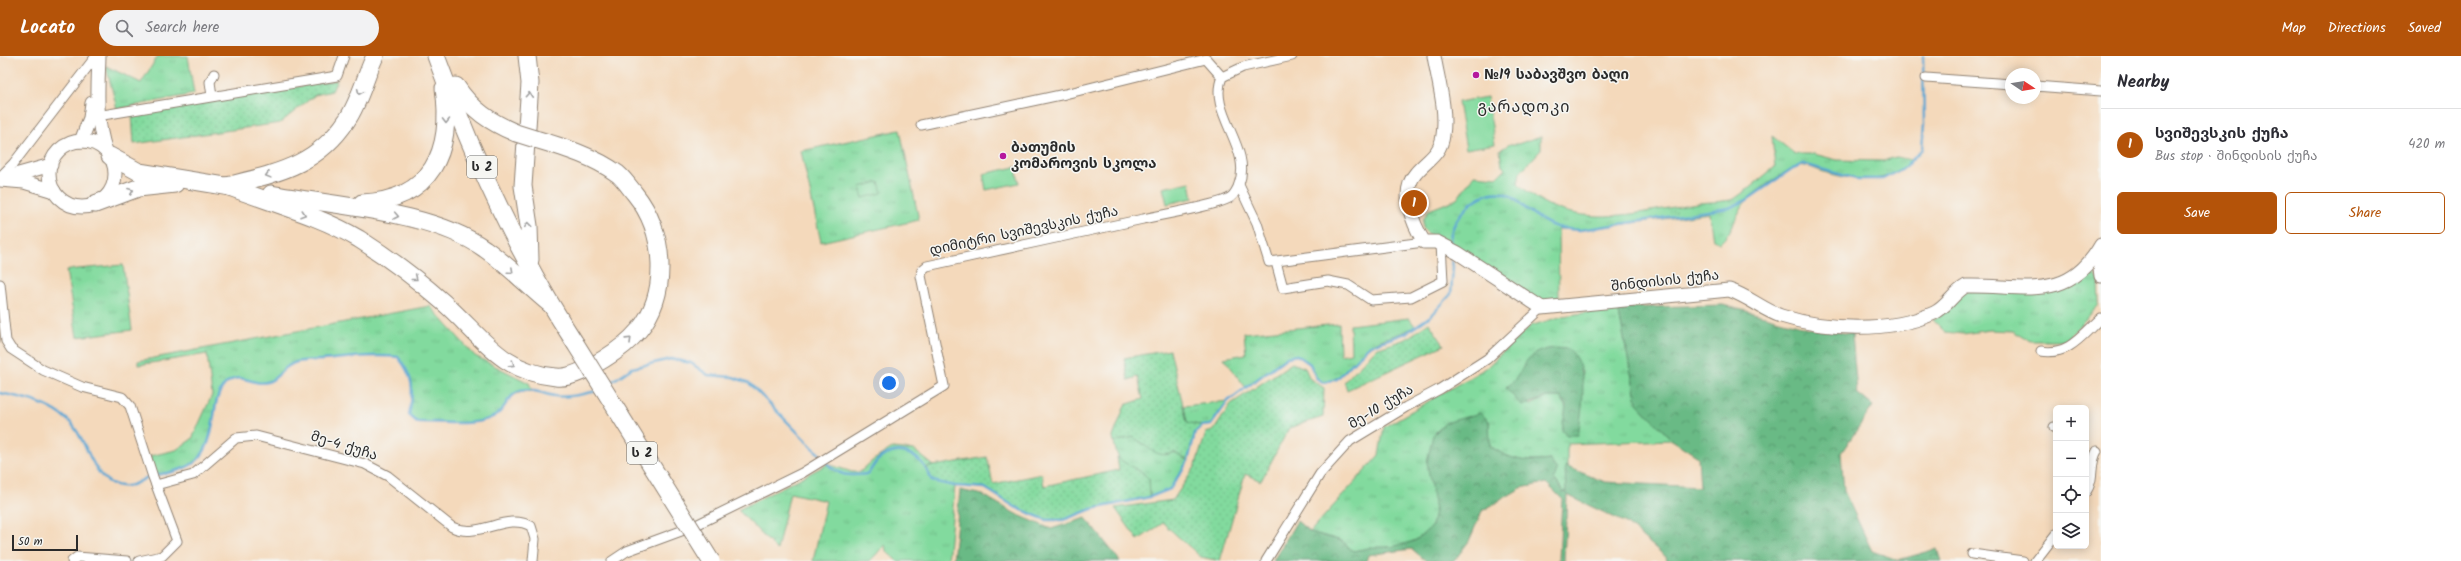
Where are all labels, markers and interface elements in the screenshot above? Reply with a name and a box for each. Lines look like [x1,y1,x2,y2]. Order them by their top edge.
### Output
search box [99,10,379,46]
text: Locato [20,13,75,43]
text: Search here [145,16,219,40]
icon: search [113,17,135,39]
text: Map [2281,17,2306,39]
text: Directions [2328,17,2386,39]
text: Saved [2408,17,2441,39]
place label: №19 საბავშვო ბაღი [1484,64,1629,86]
north arrow [2005,68,2041,104]
text: Nearby [2117,69,2169,96]
marker: №19 საბავშვო ბაღი [1471,70,1481,80]
one-way arrow [357,88,365,95]
one-way arrow [524,92,533,98]
district label: გარადოკი [1478,95,1570,120]
one-way arrow [442,118,450,124]
text: სვიშევსკის ქუჩა [2155,122,2288,146]
text: 1 [2128,134,2132,155]
text: 420 m [2408,134,2445,155]
place label: ბათუმის კომაროვის სკოლა [1011,137,1156,175]
text: Bus stop · შინდისის ქუჩა [2155,146,2317,167]
marker: ბათუმის კომაროვის სკოლა [998,151,1008,161]
road number: ს 2 [467,156,497,178]
one-way arrow [265,171,271,179]
one-way arrow [128,187,135,195]
pin: 1 [1401,188,1427,218]
button: Save [2117,192,2277,234]
button: Share [2285,192,2445,234]
street label: დიმიტრი სვიშევსკის ქუჩა [928,200,1120,262]
one-way arrow [299,209,306,218]
one-way arrow [393,211,399,219]
one-way arrow [524,222,533,228]
street label: შინდისის ქუჩა [1610,264,1720,298]
one-way arrow [506,267,513,274]
one-way arrow [411,273,418,280]
one-way arrow [624,337,632,345]
one-way arrow [508,360,515,367]
your location [879,373,899,393]
street label: მე-10 ქუჩა [1344,379,1418,435]
map controls [2053,405,2089,549]
button: + [2053,405,2089,441]
street label: მე-4 ქუჩა [308,425,380,467]
button: − [2053,441,2089,477]
road number: ს 2 [627,442,657,464]
button: locate [2053,477,2089,513]
button: layers [2053,513,2089,549]
scale bar [12,533,78,552]
text: 50 m [18,533,43,551]

